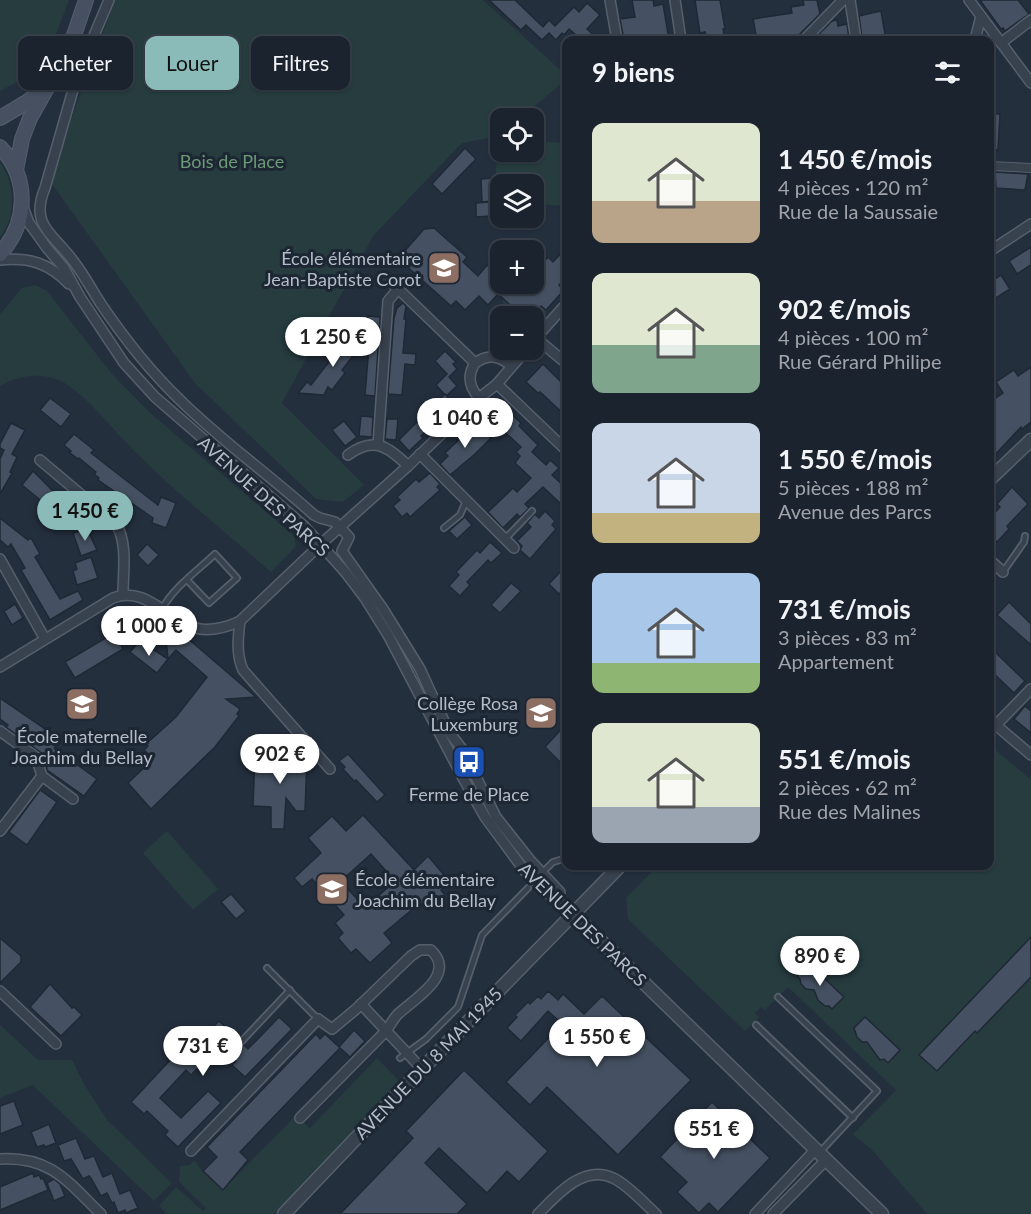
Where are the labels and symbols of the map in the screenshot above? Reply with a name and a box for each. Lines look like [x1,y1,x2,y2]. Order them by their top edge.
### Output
park label: Bois de Place [180,150,284,172]
place label: École élémentaire Jean-Baptiste Corot [264,247,422,290]
school or university icon: École élémentaire Jean-Baptiste Corot [426,250,462,286]
pin: 1 250 € [278,317,388,368]
pin: 1 040 € [410,398,520,449]
street label: AVENUE DES PARCS [194,431,334,561]
pin: 1 450 € [30,491,140,542]
pin: 1 000 € [94,606,204,657]
school or university icon: École maternelle Joachim du Bellay [64,686,100,722]
place label: Collège Rosa Luxemburg [417,692,518,735]
school or university icon: Collège Rosa Luxemburg [523,695,559,731]
place label: École maternelle Joachim du Bellay [11,725,153,768]
pin: 902 € [238,734,322,785]
bus stop icon: Ferme de Place [451,744,487,780]
place label: Ferme de Place [409,783,529,805]
street label: AVENUE DES PARCS [514,857,652,991]
place label: École élémentaire Joachim du Bellay [355,868,497,911]
school or university icon: École élémentaire Joachim du Bellay [314,871,350,907]
pin: 890 € [778,936,862,987]
street label: AVENUE DU 8 MAI 1945 [350,982,506,1144]
pin: 1 550 € [542,1017,652,1068]
pin: 731 € [161,1026,245,1077]
pin: 551 € [672,1109,756,1160]

